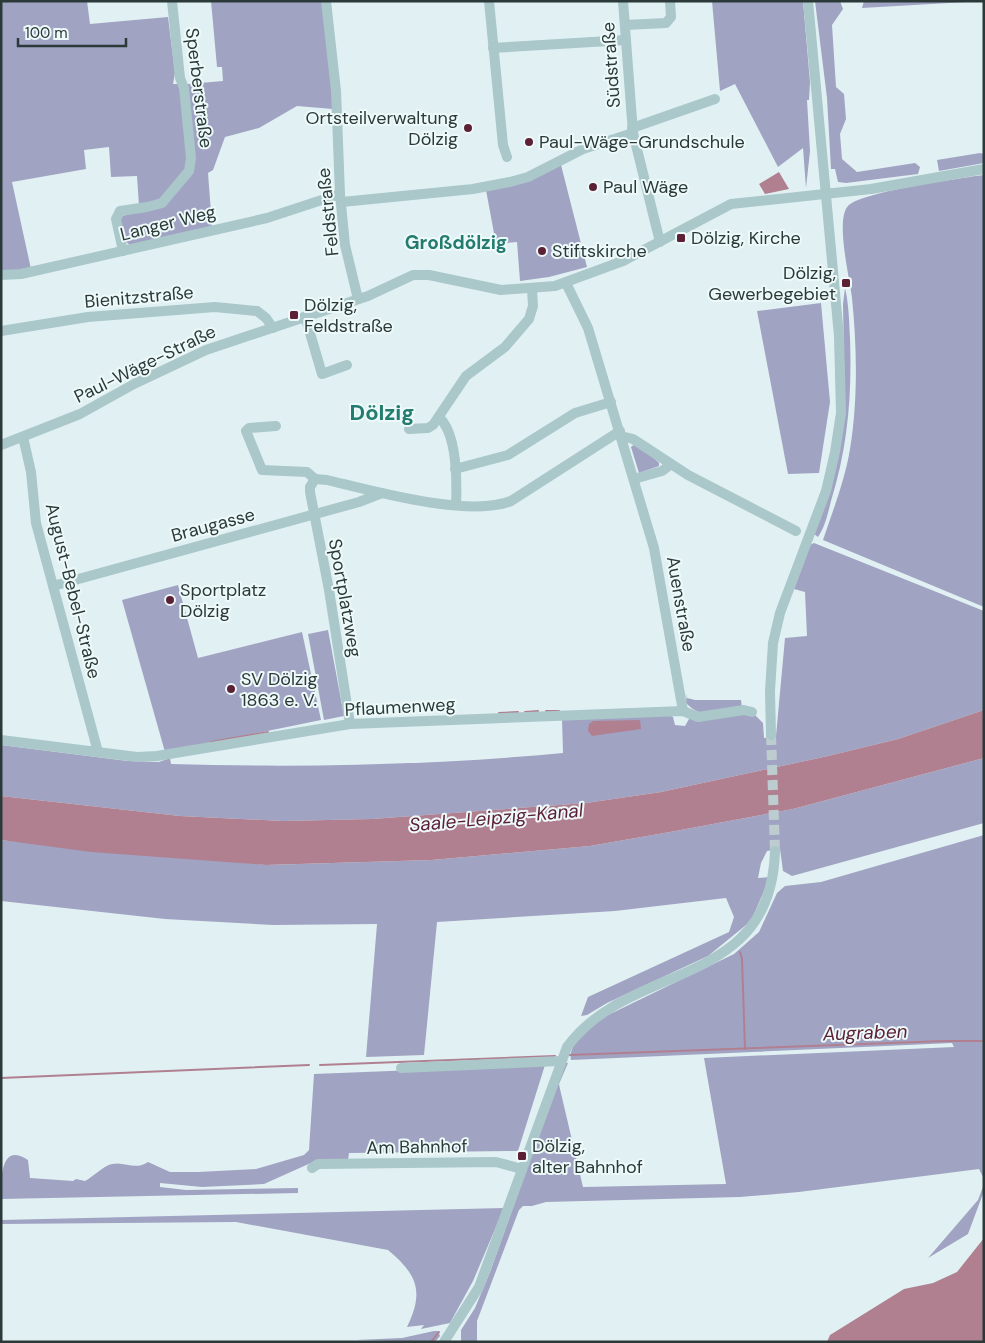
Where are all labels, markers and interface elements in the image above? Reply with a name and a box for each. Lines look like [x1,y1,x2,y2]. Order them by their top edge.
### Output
scale bar [18,15,125,47]
street label: Südstraße [596,21,626,109]
text: 100 m [25,23,68,43]
street label: Sperberstraße [180,27,218,149]
place label: Ortsteilverwaltung Dölzig [305,106,458,151]
marker: Ortsteilverwaltung Dölzig [462,122,474,134]
place label: Paul-Wäge-Grundschule [539,130,745,154]
marker: Paul-Wäge-Grundschule [523,136,535,148]
street label: Feldstraße [311,167,345,257]
place label: Paul Wäge [603,175,688,199]
marker: Paul Wäge [587,181,599,193]
street label: Langer Weg [118,200,218,246]
place label: Dölzig, Kirche [691,226,801,250]
district label: Großdölzig [405,230,507,255]
marker: Dölzig, Kirche [675,232,687,244]
place label: Stiftskirche [552,239,647,263]
marker: Stiftskirche [536,245,548,257]
place label: Dölzig, Gewerbegebiet [708,261,836,306]
marker: Dölzig, Gewerbegebiet [840,277,852,289]
street label: Bienitzstraße [83,280,195,314]
place label: Dölzig, Feldstraße [304,293,393,338]
marker: Dölzig, Feldstraße [288,309,300,321]
street label: Paul-Wäge-Straße [70,319,220,409]
district label: Dölzig [350,398,414,427]
street label: August-Bebel-Straße [40,501,106,681]
street label: Braugasse [168,502,258,548]
street label: Sportplatzweg [323,537,367,659]
street label: Auenstraße [661,554,701,654]
place label: Sportplatz Dölzig [180,578,266,623]
marker: Sportplatz Dölzig [164,594,176,606]
place label: SV Dölzig 1863 e. V. [241,667,318,712]
marker: SV Dölzig 1863 e. V. [225,683,237,695]
street label: Pflaumenweg [344,692,456,722]
water label: Saale-Leipzig-Kanal [408,797,585,838]
water label: Augraben [821,1019,908,1047]
street label: Am Bahnhof [366,1134,468,1160]
place label: Dölzig, alter Bahnhof [532,1134,643,1179]
marker: Dölzig, alter Bahnhof [516,1150,528,1162]

